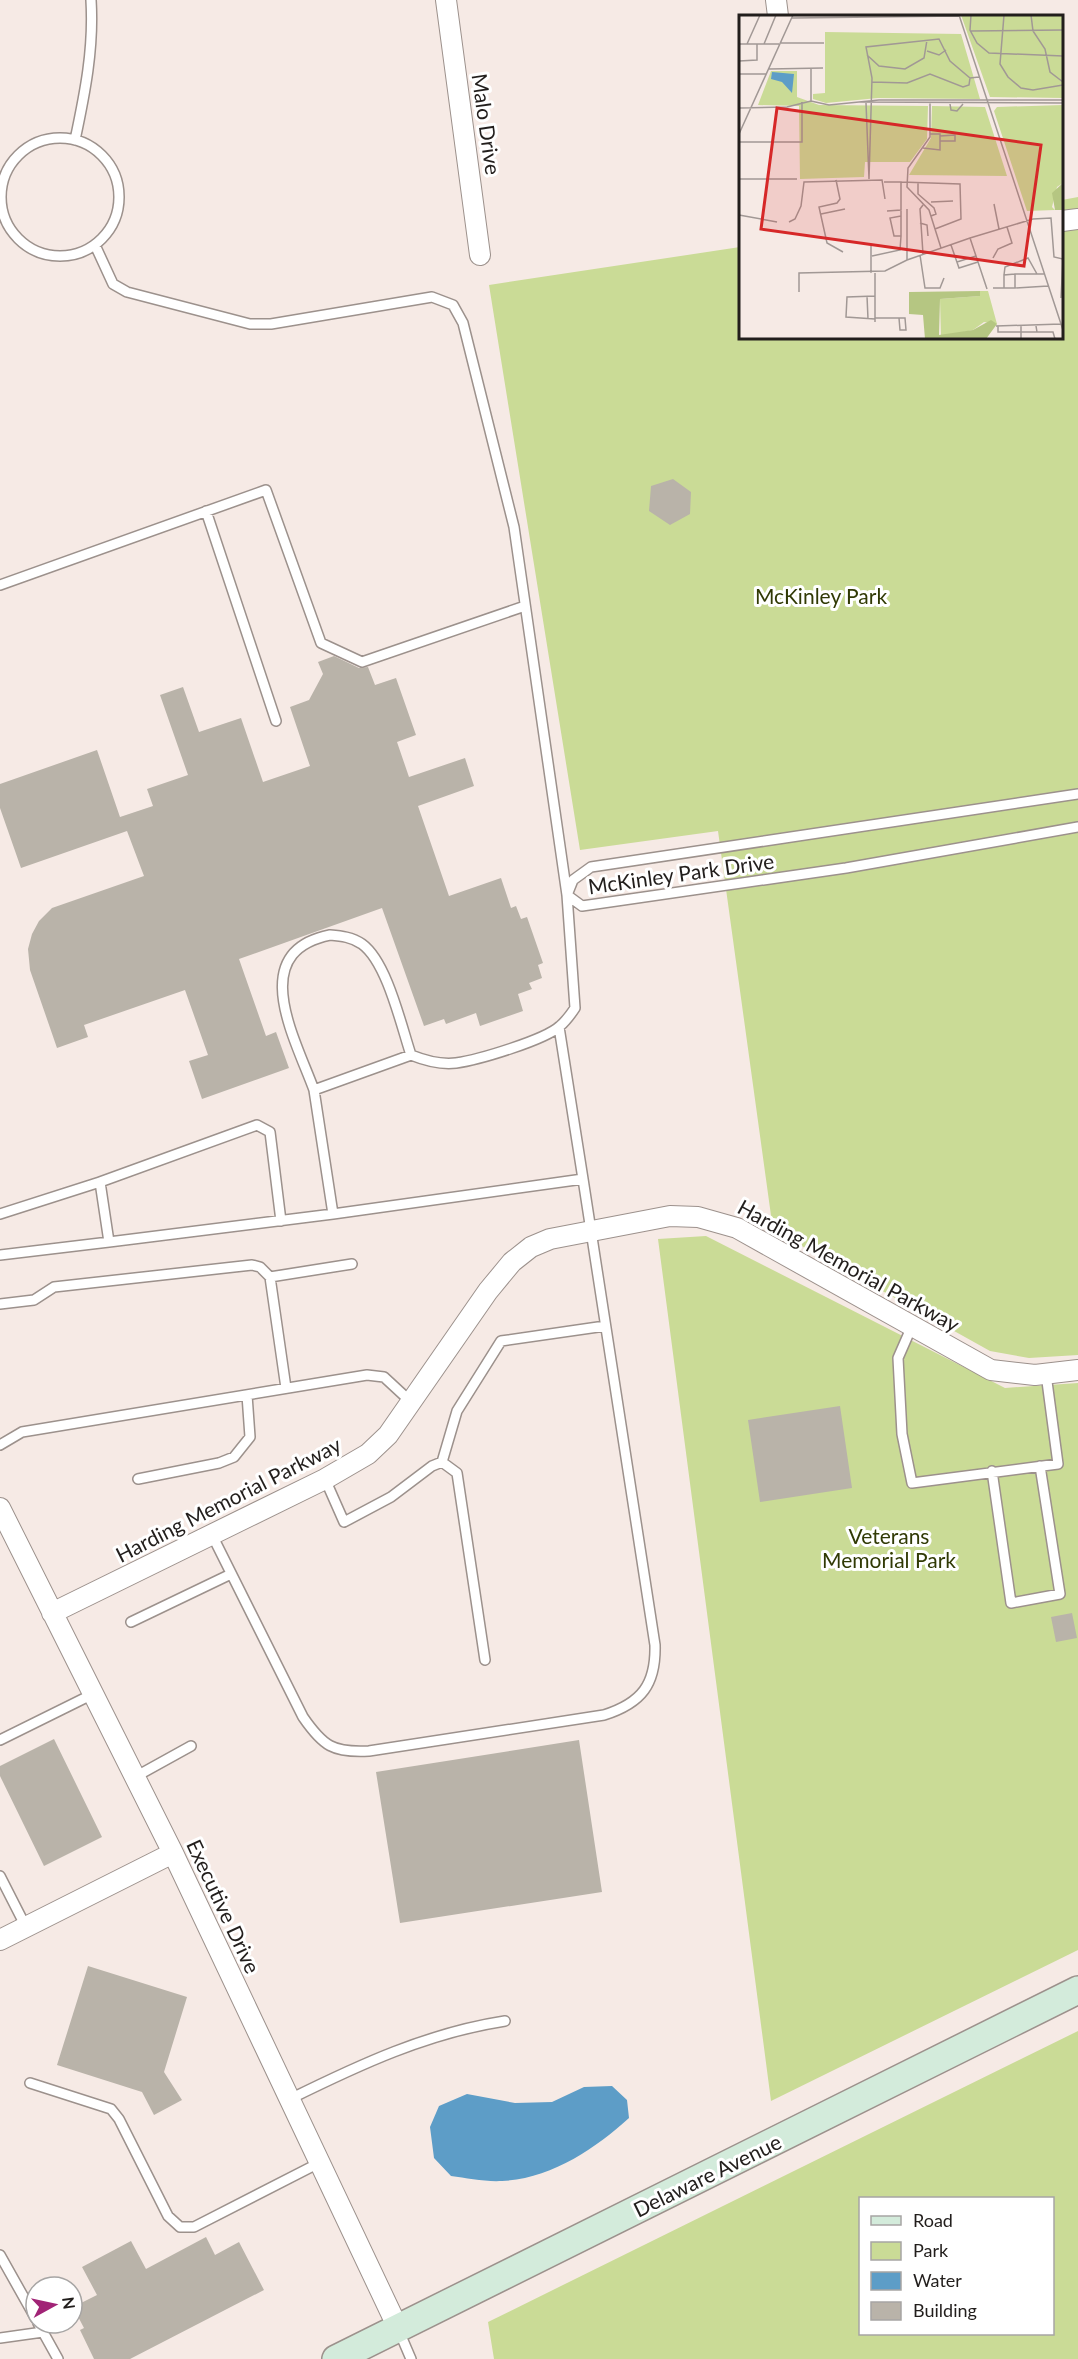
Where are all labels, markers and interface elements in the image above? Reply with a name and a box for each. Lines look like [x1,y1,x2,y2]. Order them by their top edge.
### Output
inset map [739,15,1063,339]
street label: Malo Drive [468,72,506,176]
park label: McKinley Park [755,583,887,608]
street label: McKinley Park Drive [586,848,776,898]
street label: Harding Memorial Parkway [734,1194,964,1336]
street label: Harding Memorial Parkway [111,1431,345,1567]
park label: Veterans Memorial Park [822,1523,956,1572]
street label: Executive Drive [182,1835,266,1977]
street label: Delaware Avenue [629,2128,785,2222]
legend [859,2197,1054,2335]
text: Road [913,2209,953,2231]
text: Park [913,2239,949,2261]
text: Water [913,2269,962,2291]
north arrow [24,2275,84,2335]
text: N [59,2295,80,2310]
text: Building [913,2299,977,2321]

